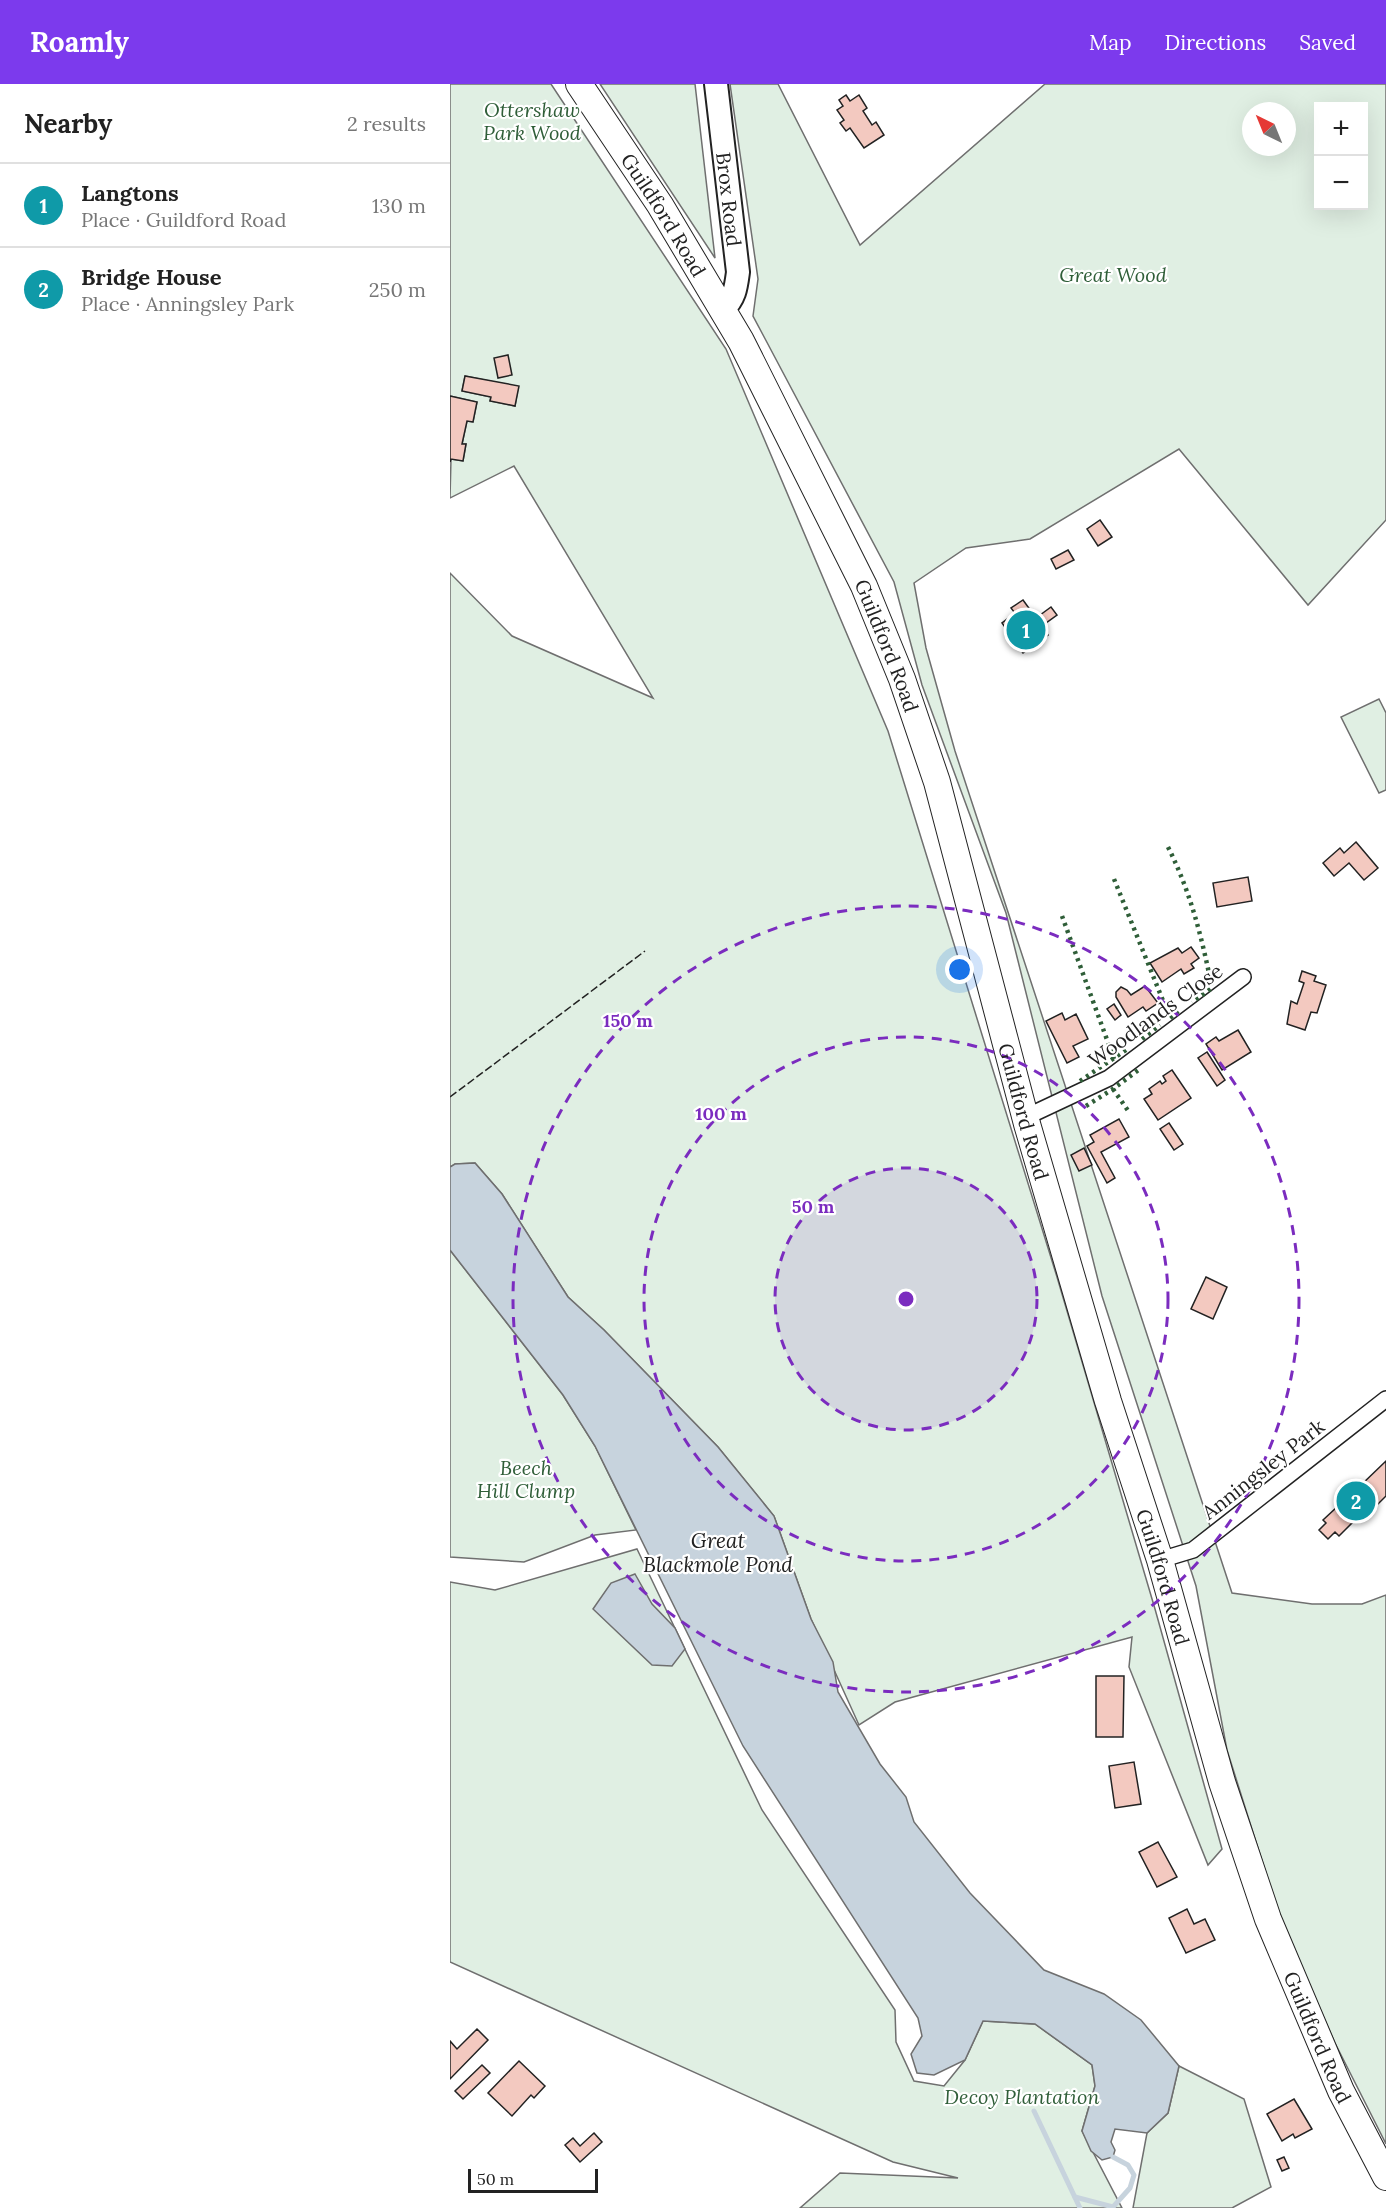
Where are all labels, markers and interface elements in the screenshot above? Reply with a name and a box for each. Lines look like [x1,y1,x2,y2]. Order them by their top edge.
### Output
text: Roamly [30,24,129,60]
text: Map [1089,29,1132,56]
text: Directions [1165,29,1266,56]
text: Saved [1299,29,1356,56]
park label: Ottershaw Park Wood [483,97,582,145]
north arrow [1242,102,1296,156]
map controls [1314,102,1368,210]
button: + [1314,102,1368,156]
text: Nearby [24,107,112,140]
text: 2 results [347,111,426,136]
street label: Guildford Road [616,148,712,281]
street label: Brox Road [712,151,747,248]
button: − [1314,156,1368,210]
text: Langtons [81,179,179,207]
text: 1 [39,193,48,218]
text: 130 m [372,193,426,218]
text: Place · Guildford Road [81,207,286,232]
park label: Great Wood [1059,262,1168,287]
text: Bridge House [81,263,222,291]
text: 2 [38,277,49,302]
text: 250 m [369,277,426,302]
text: Place · Anningsley Park [81,291,294,316]
street label: Guildford Road [850,575,925,715]
pin: 1 [1006,608,1046,652]
your location [945,955,974,984]
street label: Woodlands Close [1083,958,1227,1072]
text: 150 m [603,1009,653,1032]
street label: Guildford Road [994,1040,1055,1183]
text: 100 m [695,1102,747,1125]
text: 50 m [792,1195,835,1218]
centre of rings [896,1289,916,1309]
street label: Anningsley Park [1196,1413,1329,1525]
park label: Beech Hill Clump [477,1455,575,1503]
pin: 2 [1336,1478,1376,1524]
street label: Guildford Road [1132,1506,1196,1648]
water label: Great Blackmole Pond [643,1527,793,1578]
street label: Guildford Road [1279,1967,1358,2107]
park label: Decoy Plantation [944,2084,1100,2109]
scale bar [468,2166,598,2194]
text: 50 m [477,2169,514,2189]

